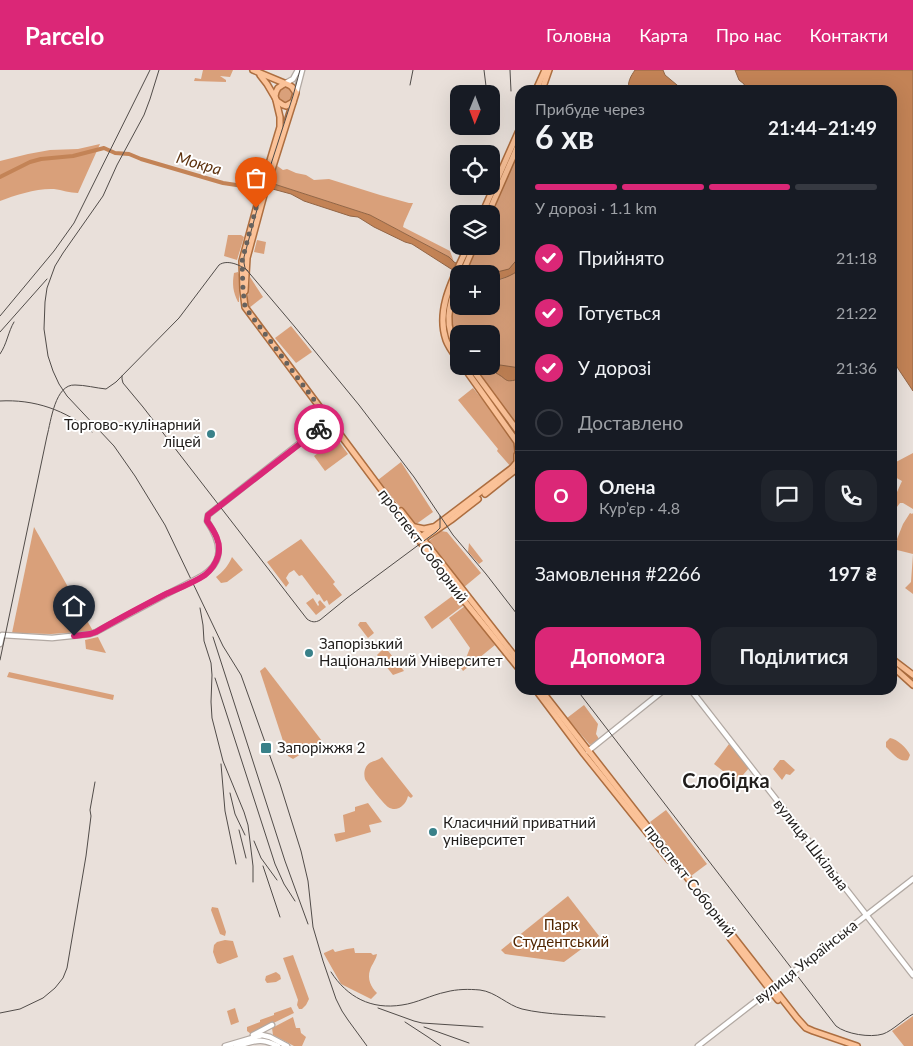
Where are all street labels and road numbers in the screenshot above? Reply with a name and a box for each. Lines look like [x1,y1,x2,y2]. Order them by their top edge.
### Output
street label: проспект Соборний [375,485,472,606]
street label: вулиця Шкільна [770,795,853,894]
street label: проспект Соборний [641,821,740,940]
street label: вулиця Українська [750,915,860,1007]

